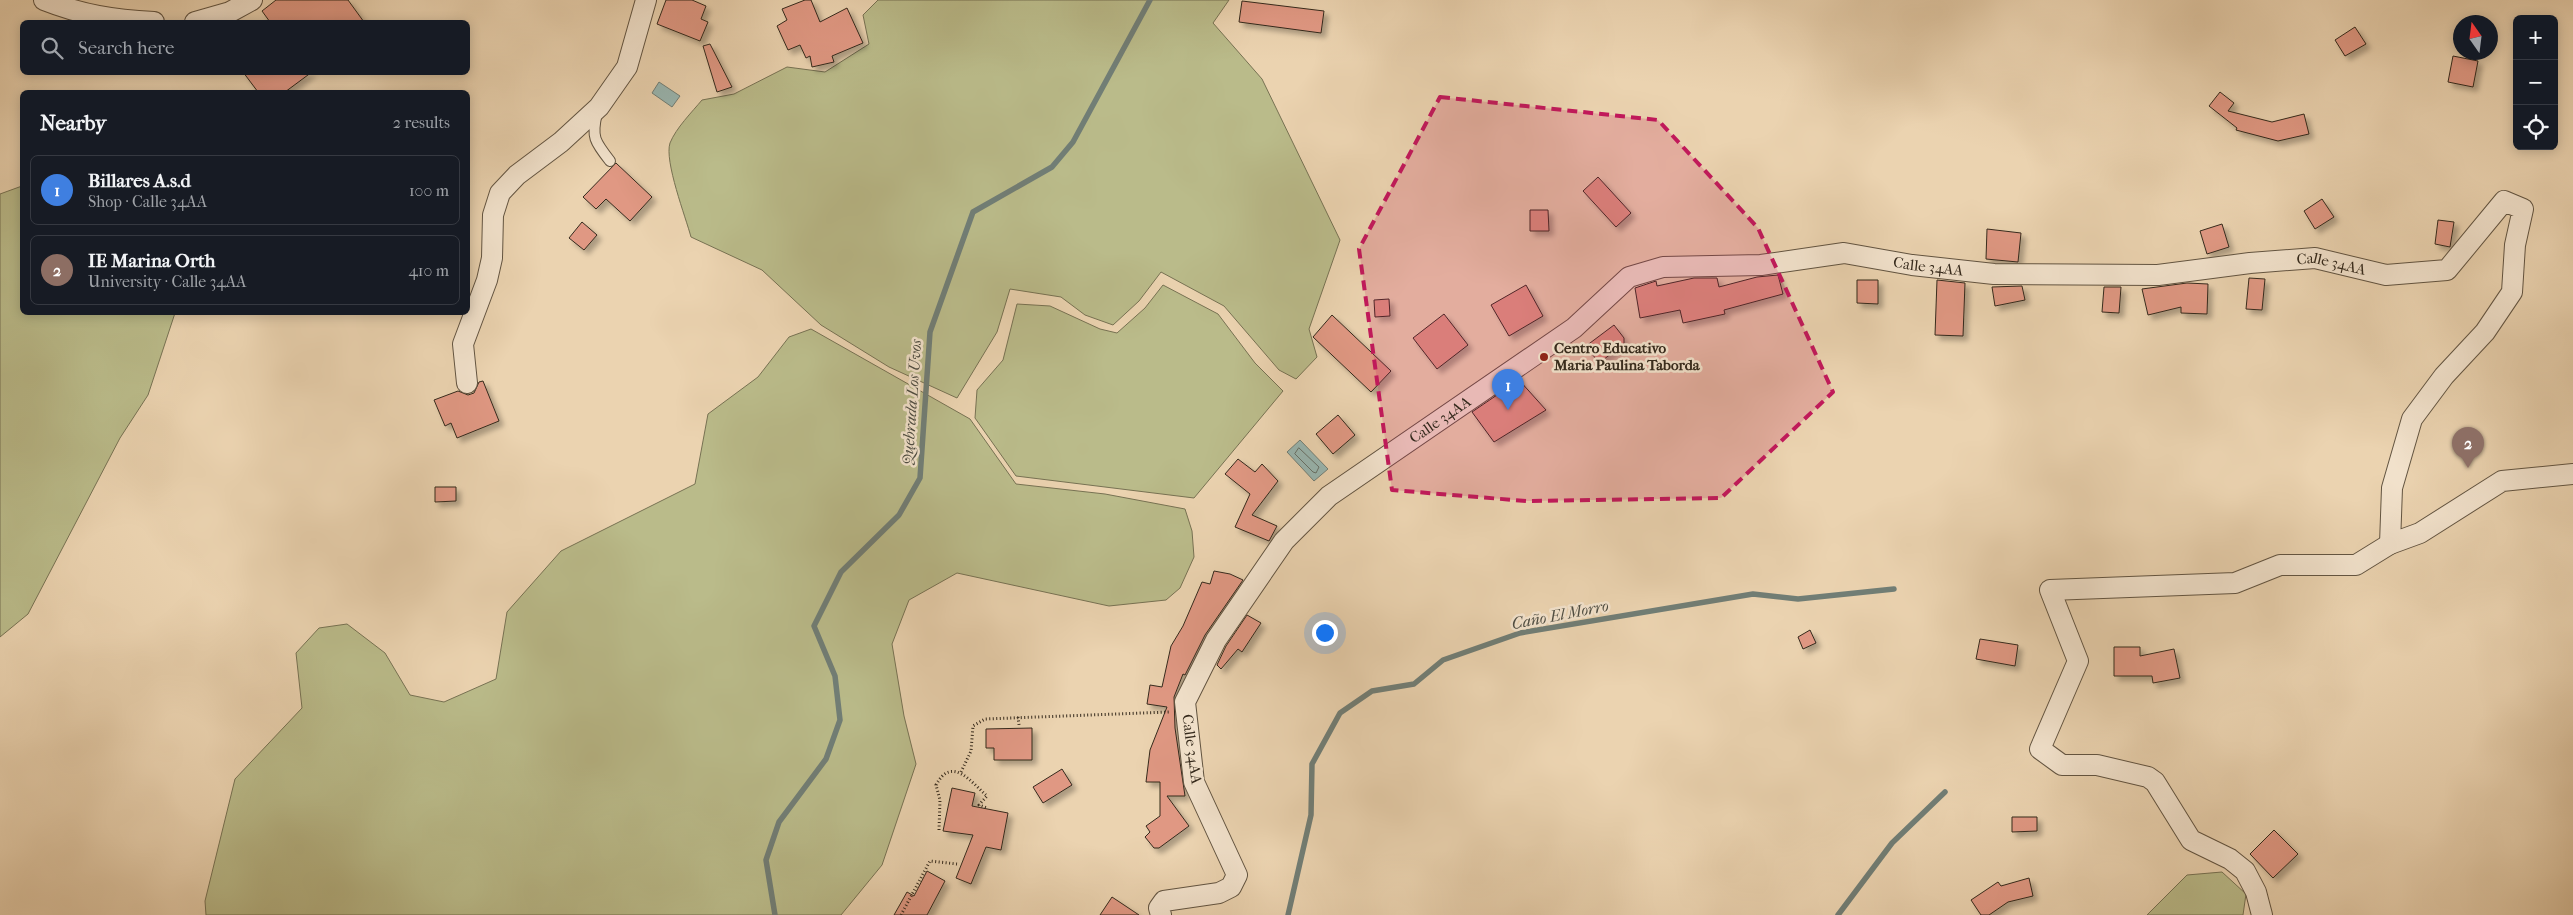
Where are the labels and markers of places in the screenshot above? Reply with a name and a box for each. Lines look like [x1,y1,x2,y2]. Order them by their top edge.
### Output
place label: Centro Educativo Maria Paulina Taborda [1553,339,1701,374]
marker: Centro Educativo Maria Paulina Taborda [1538,351,1550,363]
pin: 1 [1492,369,1524,410]
pin: 2 [2452,427,2484,468]

